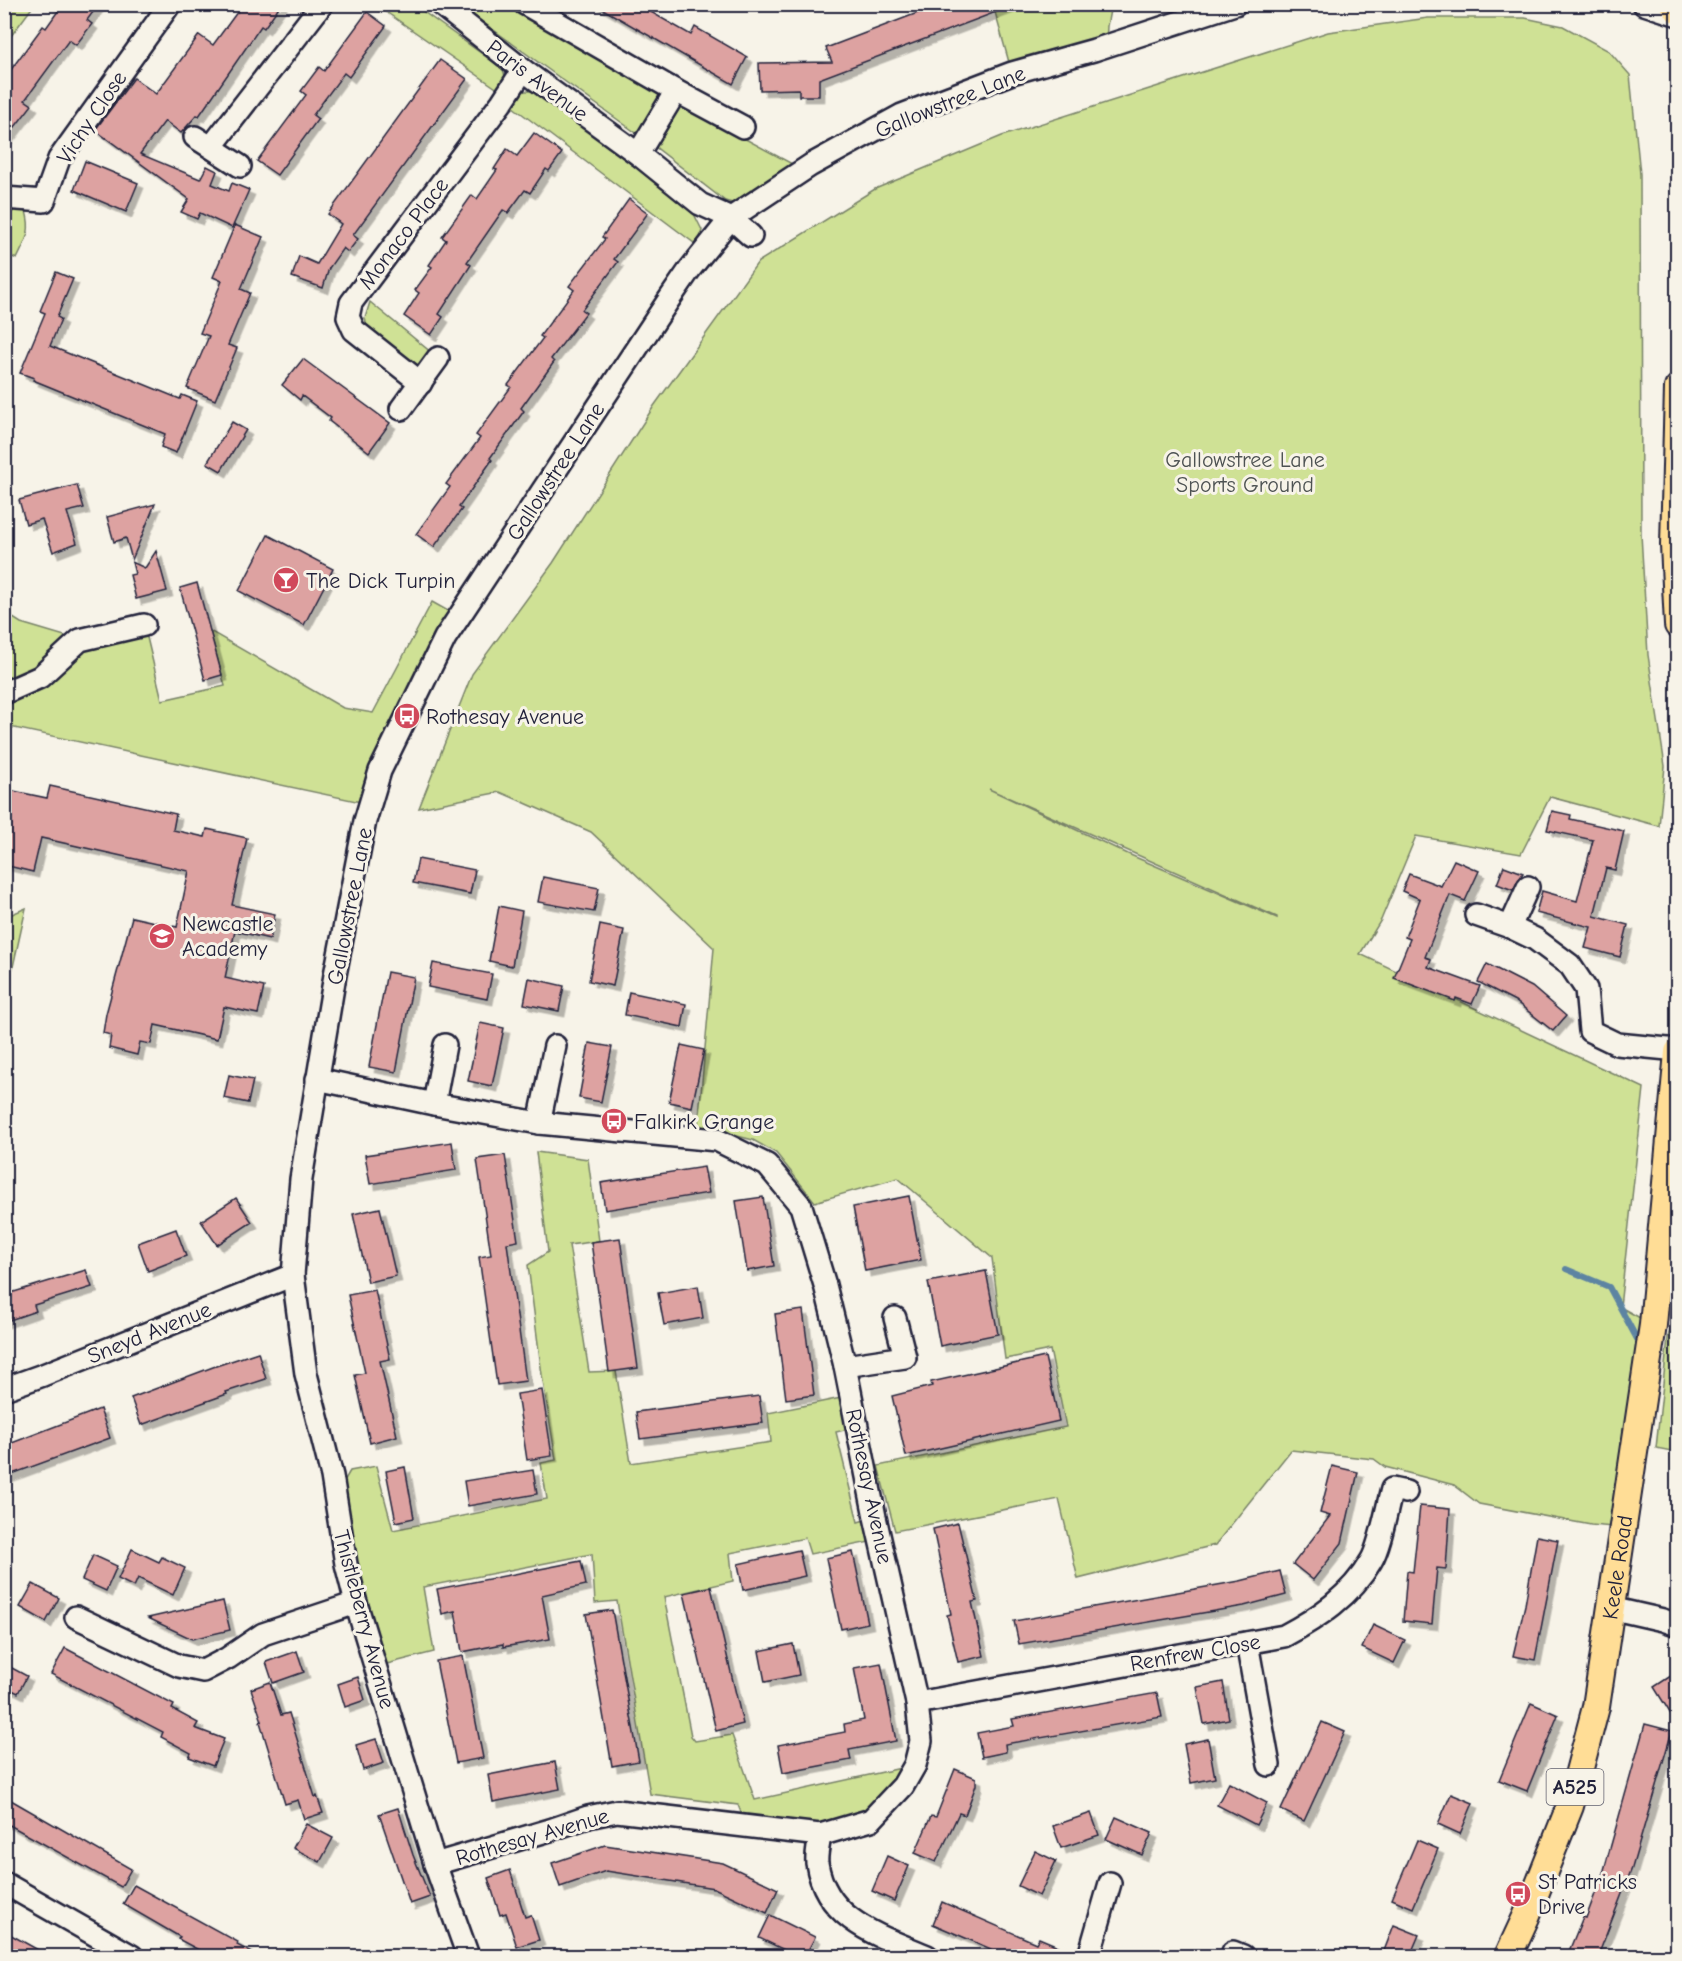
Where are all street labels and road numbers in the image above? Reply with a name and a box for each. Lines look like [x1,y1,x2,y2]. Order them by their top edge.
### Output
street label: Paris Avenue [482,34,593,127]
street label: Gallowstree Lane [871,60,1029,144]
street label: Vichy Close [51,66,132,169]
street label: Monaco Place [353,173,454,295]
street label: Gallowstree Lane [501,398,610,546]
street label: Gallowstree Lane [322,825,378,987]
street label: Sneyd Avenue [84,1296,215,1369]
street label: Rothesay Avenue [840,1406,898,1566]
street label: Keele Road [1597,1513,1638,1621]
street label: Thistleberry Avenue [328,1527,400,1711]
street label: Renfrew Close [1128,1629,1262,1677]
road number: A525 [1546,1769,1604,1805]
street label: Rothesay Avenue [453,1803,612,1871]

